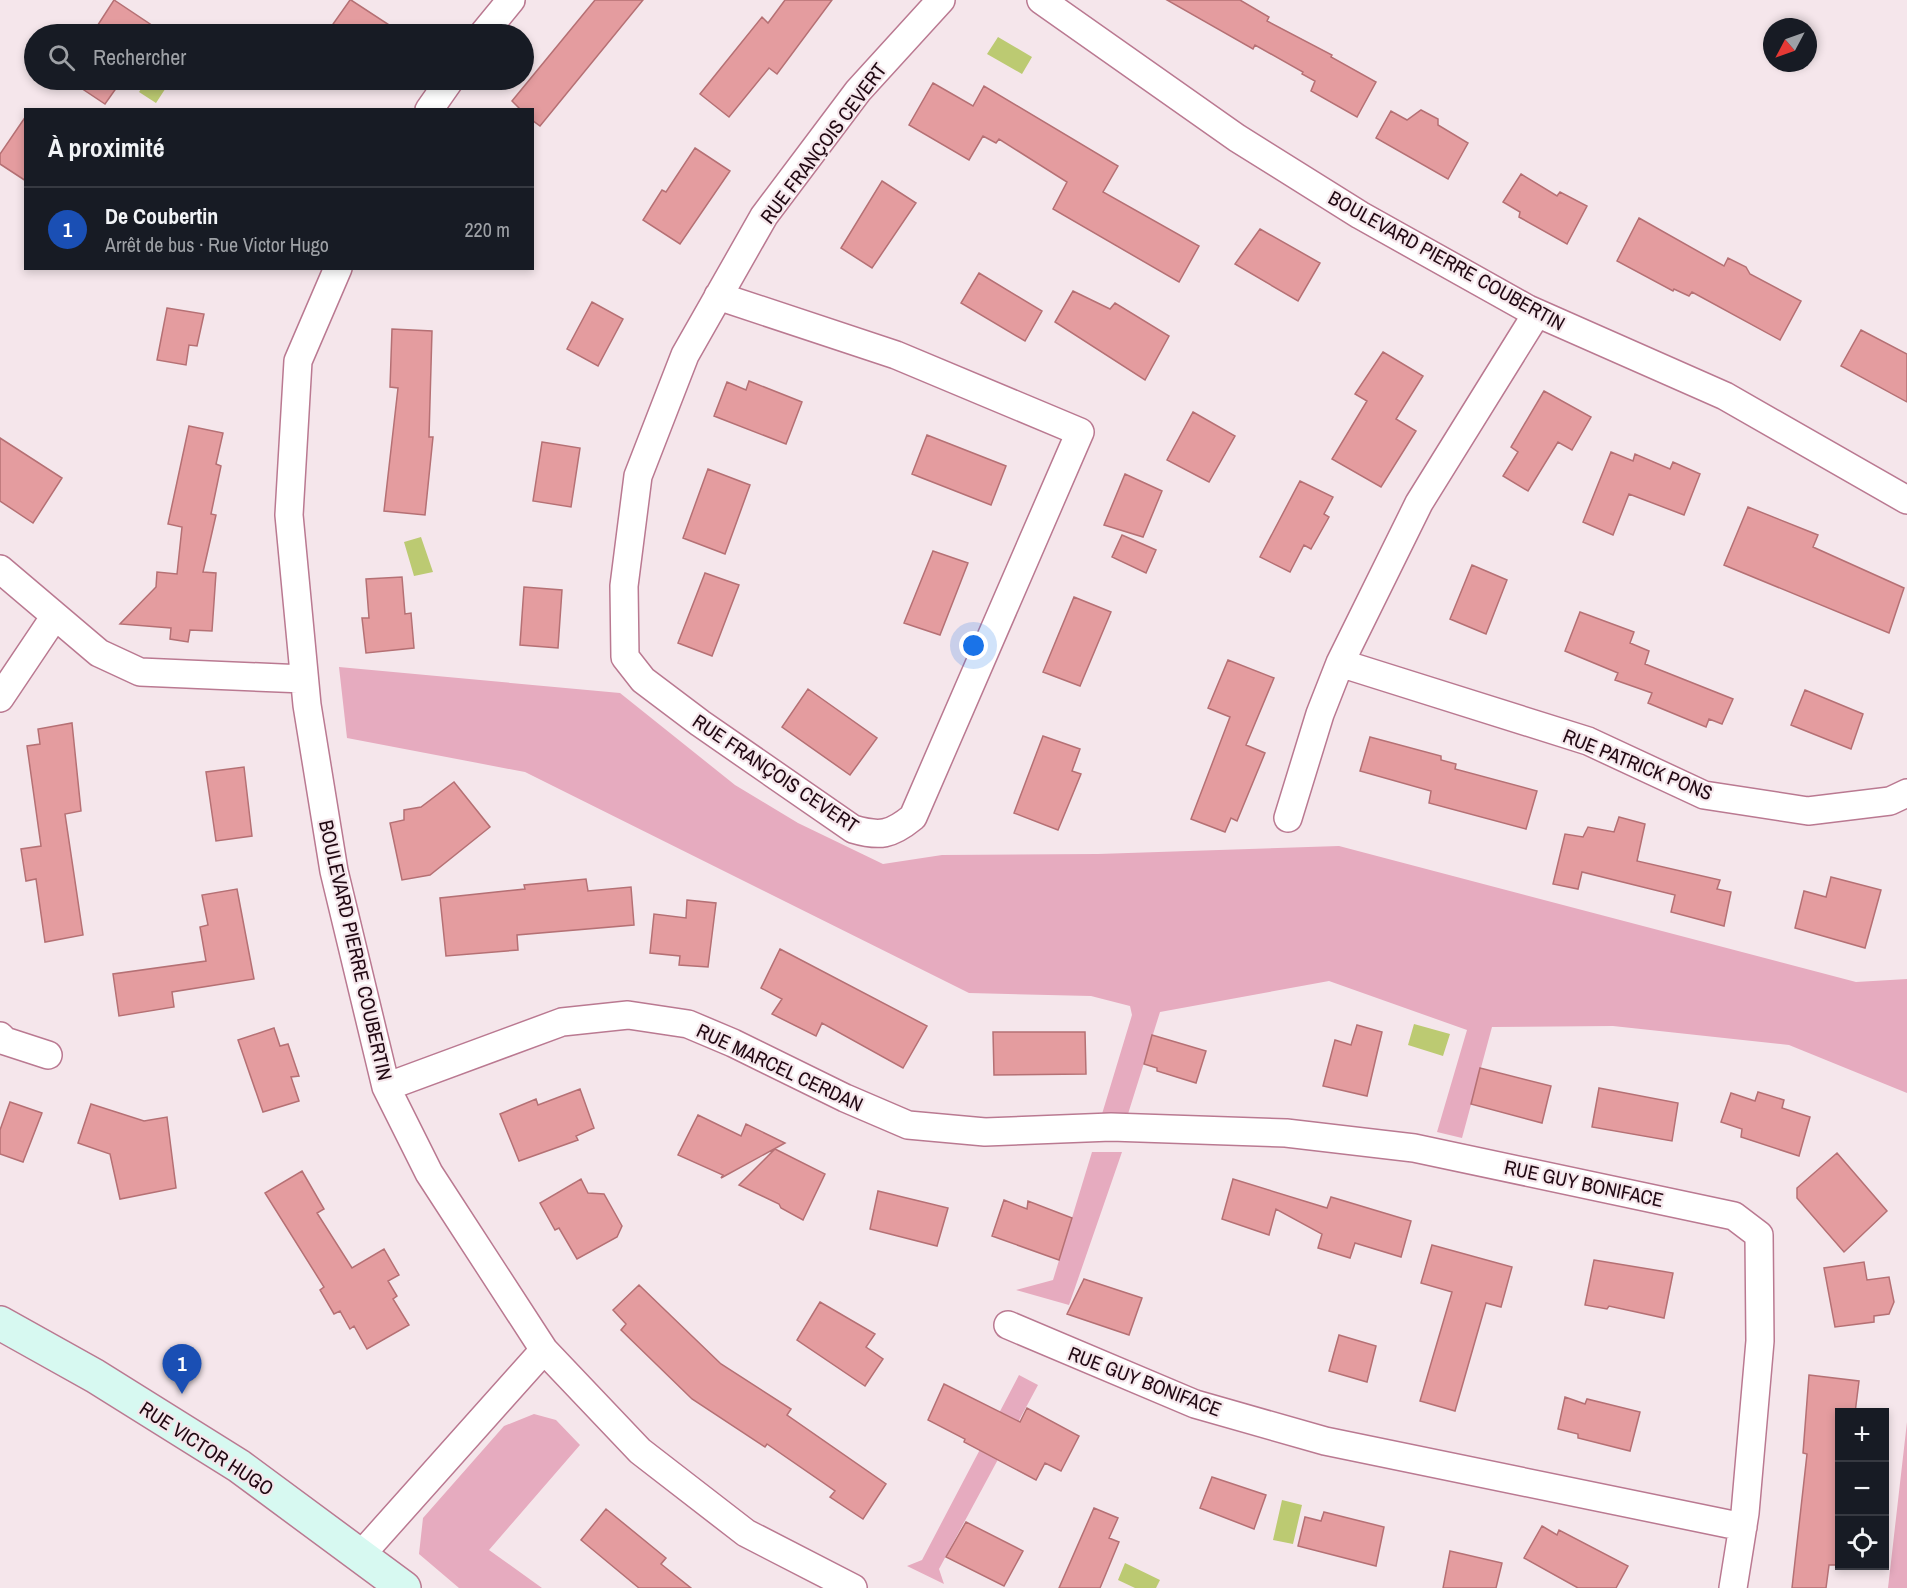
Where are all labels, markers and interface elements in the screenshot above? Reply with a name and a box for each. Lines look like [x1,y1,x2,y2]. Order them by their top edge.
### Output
north arrow [1763,18,1817,72]
search box [24,24,534,90]
icon: search [45,41,78,74]
text: Rechercher [93,42,186,72]
street label: RUE FRANÇOIS CEVERT [754,57,892,229]
text: À proximité [48,130,165,165]
street label: BOULEVARD PIERRE COUBERTIN [1324,184,1570,336]
text: De Coubertin [105,201,218,231]
text: 1 [63,216,72,243]
text: 220 m [464,216,510,243]
text: Arrêt de bus · Rue Victor Hugo [105,231,329,258]
your location [959,631,988,660]
street label: RUE FRANÇOIS CEVERT [688,707,864,839]
street label: RUE PATRICK PONS [1559,722,1717,806]
street label: BOULEVARD PIERRE COUBERTIN [313,817,399,1083]
street label: RUE MARCEL CERDAN [692,1017,868,1117]
street label: RUE GUY BONIFACE [1502,1153,1666,1213]
street label: RUE GUY BONIFACE [1065,1339,1225,1423]
pin: 1 [162,1344,201,1394]
street label: RUE VICTOR HUGO [135,1395,279,1501]
map controls [1835,1408,1889,1570]
button: + [1835,1408,1889,1462]
button: − [1835,1462,1889,1516]
button: locate [1835,1516,1889,1570]

